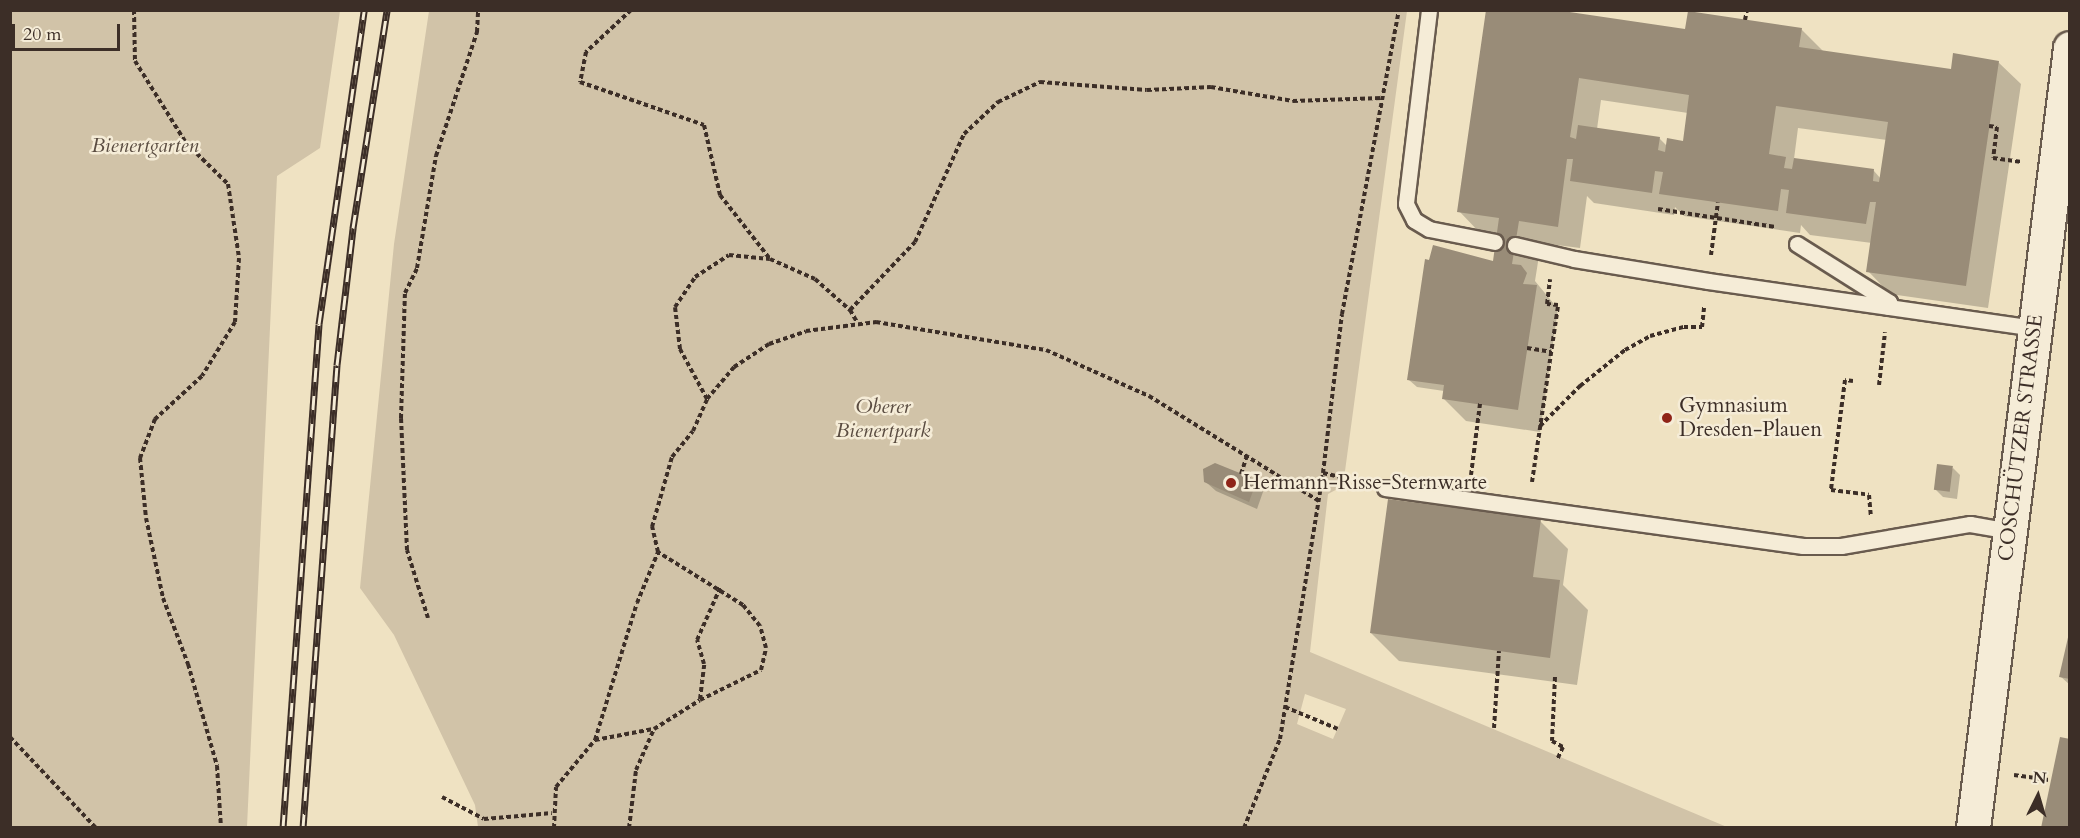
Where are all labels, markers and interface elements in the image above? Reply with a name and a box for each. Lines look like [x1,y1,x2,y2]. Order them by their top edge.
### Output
scale bar [15,12,123,50]
text: 20 m [23,22,62,47]
park label: Bienertgarten [91,133,199,159]
street label: COSCHÜTZER STRASSE [1993,313,2049,563]
place label: Gymnasium Dresden-Plauen [1679,393,1822,443]
park label: Oberer Bienertpark [836,394,930,444]
marker: Gymnasium Dresden-Plauen [1660,411,1674,425]
place label: Hermann-Risse-Sternwarte [1243,470,1487,496]
marker: Hermann-Risse-Sternwarte [1224,476,1238,490]
north arrow [2008,766,2068,826]
text: N [2032,767,2047,790]

